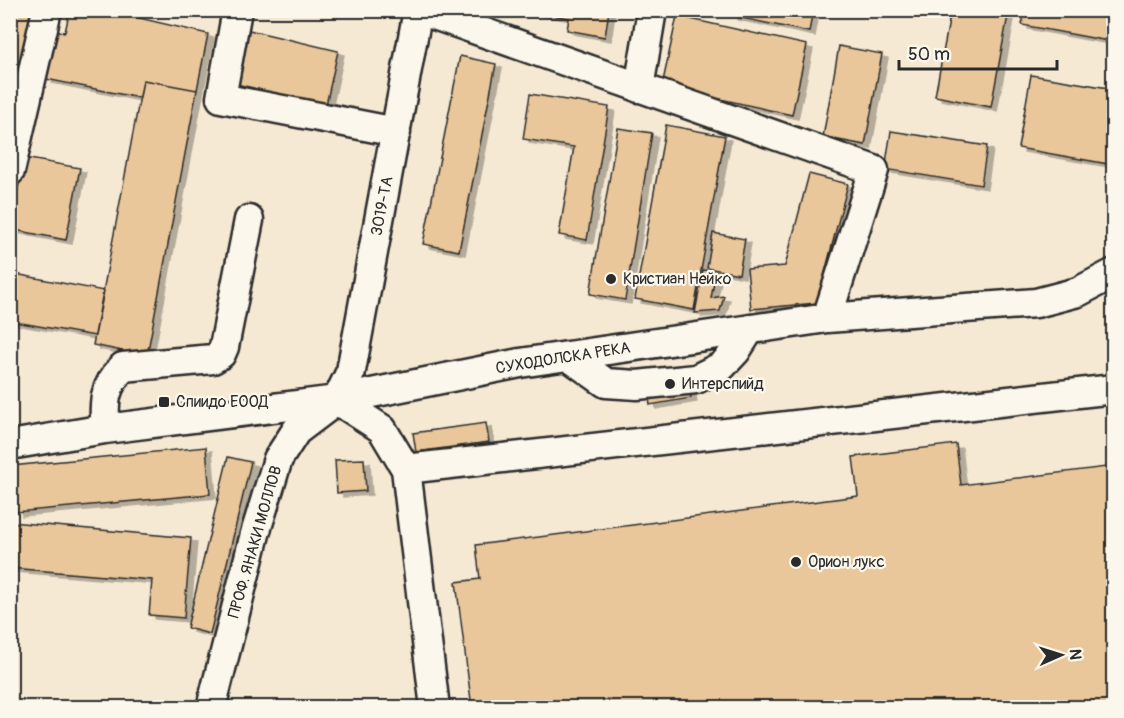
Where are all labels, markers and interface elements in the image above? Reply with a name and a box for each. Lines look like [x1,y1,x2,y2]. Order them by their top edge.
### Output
scale bar [899,33,1056,71]
text: 50 m [908,43,950,66]
street label: 3019-ТА [366,174,398,238]
place label: Кристиан Нейко [623,269,732,289]
marker: Кристиан Нейко [604,272,618,286]
street label: СУХОДОЛСКА РЕКА [494,337,632,379]
place label: Интерспийд [682,374,764,394]
marker: Интерспийд [663,377,677,391]
place label: Спиидо ЕООД [176,392,269,412]
marker: Спиидо ЕООД [157,395,171,409]
street label: ПРОФ. ЯНАКИ МОЛЛОВ [224,464,286,620]
place label: Орион лукс [808,552,885,572]
marker: Орион лукс [789,555,803,569]
north arrow [1031,625,1091,685]
text: N [1065,648,1085,660]

